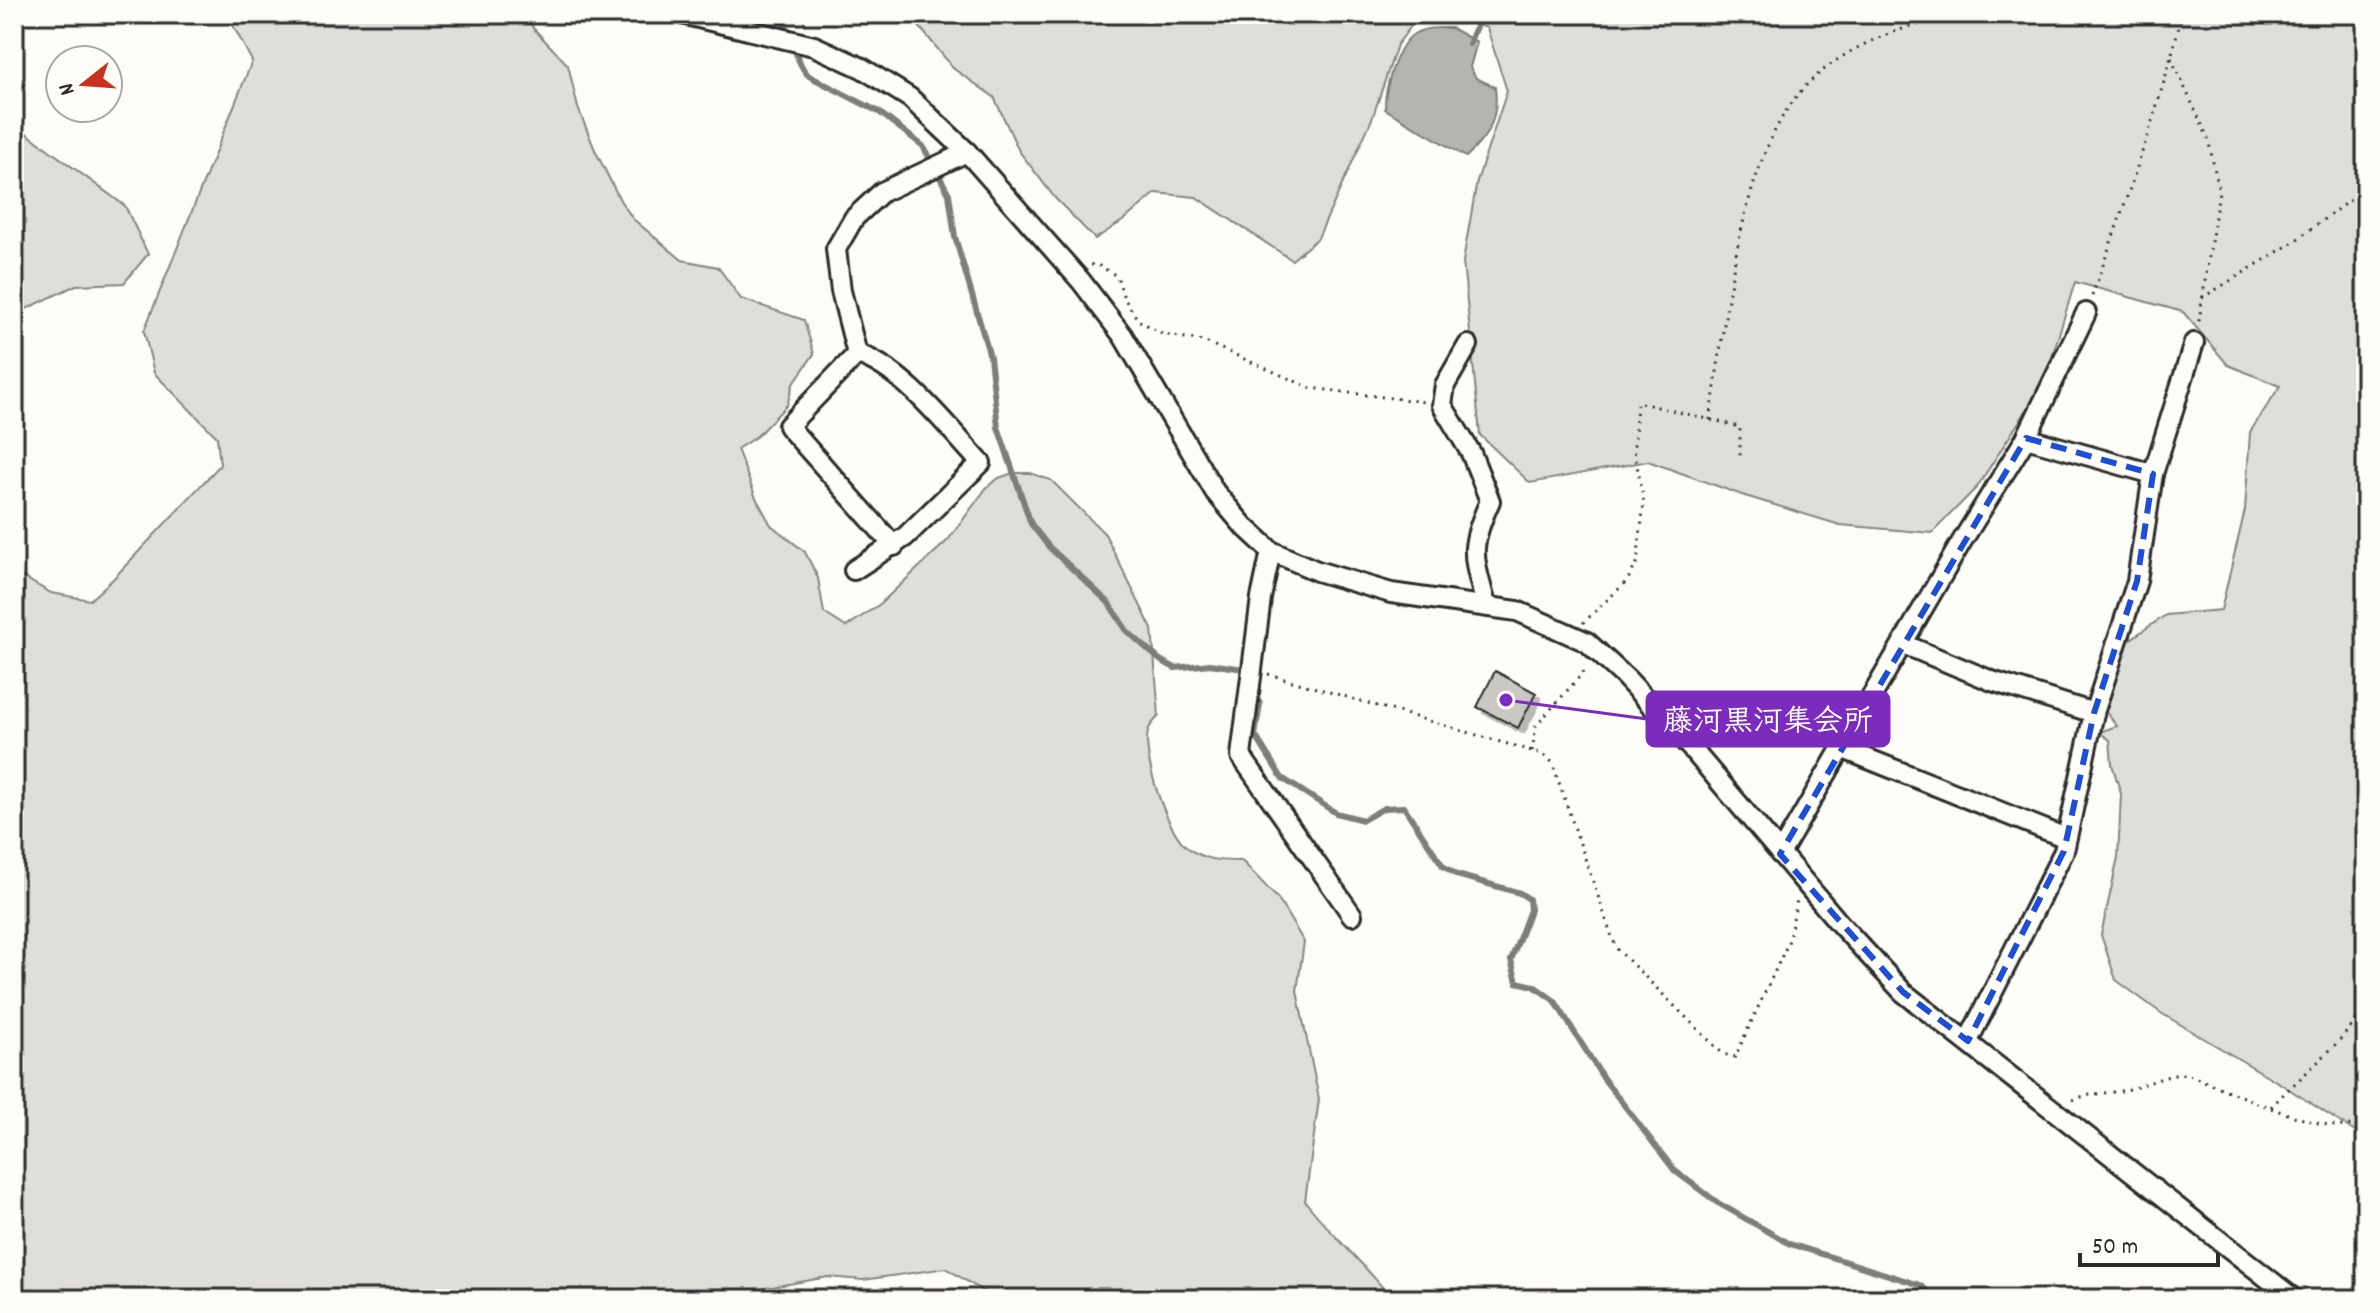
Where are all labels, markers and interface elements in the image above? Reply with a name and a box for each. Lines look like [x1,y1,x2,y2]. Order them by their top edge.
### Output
north arrow [44,44,124,124]
text: N [52,79,85,99]
callout: 藤河黒河集会所 [1647,692,1889,746]
text: 藤河黒河集会所 [1663,703,1873,746]
scale bar [2080,1217,2218,1267]
text: 50 m [2092,1231,2138,1265]

